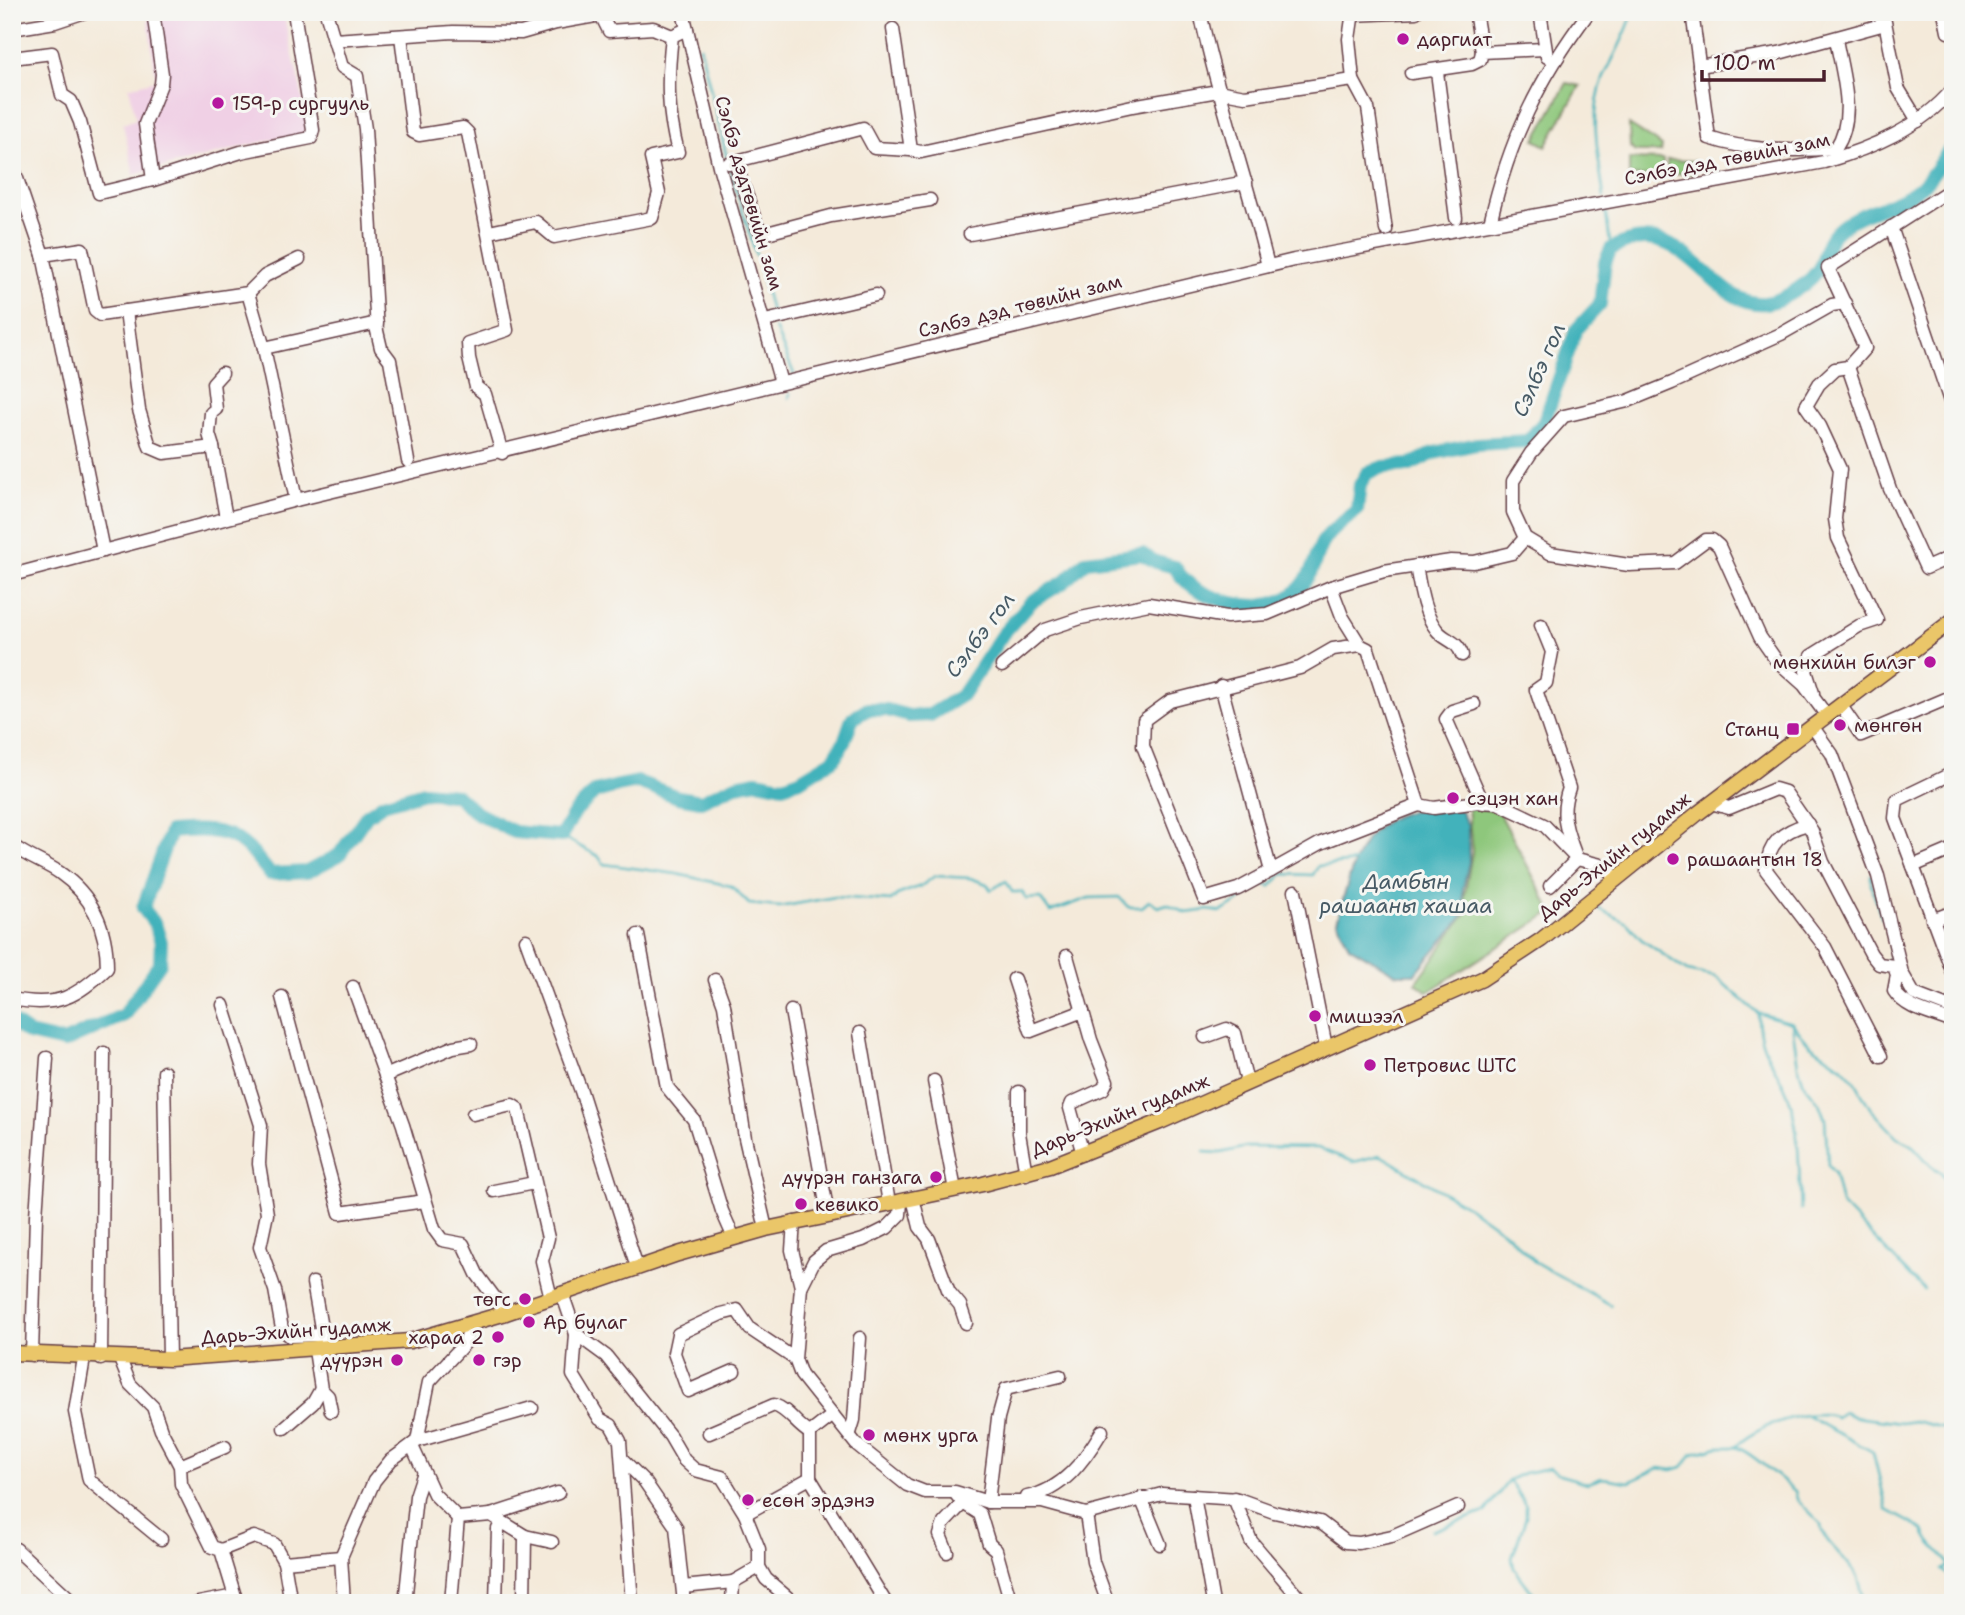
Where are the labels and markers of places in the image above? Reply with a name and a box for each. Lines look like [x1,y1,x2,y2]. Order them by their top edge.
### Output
place label: даргиат [1417,27,1492,52]
marker: даргиат [1395,31,1411,47]
place label: 159-р сургууль [232,91,369,116]
marker: 159-р сургууль [210,95,226,111]
place label: мөнхийн билэг [1773,650,1917,675]
marker: мөнхийн билэг [1922,654,1938,670]
place label: мөнгөн [1854,713,1922,738]
place label: Станц [1725,717,1779,742]
marker: мөнгөн [1832,717,1848,733]
marker: Станц [1785,721,1801,737]
place label: сэцэн хан [1467,786,1559,811]
marker: сэцэн хан [1445,790,1461,806]
place label: рашаантын 18 [1687,847,1823,872]
marker: рашаантын 18 [1665,851,1681,867]
place label: мишээл [1329,1004,1404,1029]
marker: мишээл [1307,1008,1323,1024]
place label: Петровис ШТС [1384,1053,1517,1078]
marker: Петровис ШТС [1362,1057,1378,1073]
place label: дүүрэн ганзага [782,1165,922,1190]
marker: дүүрэн ганзага [928,1169,944,1185]
place label: кевико [815,1192,879,1217]
marker: кевико [793,1196,809,1212]
place label: төгс [473,1287,511,1312]
marker: төгс [517,1291,533,1307]
place label: Ар булаг [543,1310,628,1335]
marker: Ар булаг [521,1314,537,1330]
place label: хараа 2 [408,1325,484,1350]
marker: хараа 2 [490,1329,506,1345]
place label: дүүрэн [320,1348,383,1373]
place label: гэр [493,1348,522,1373]
marker: дүүрэн [389,1352,405,1368]
marker: гэр [471,1352,487,1368]
place label: мөнх урга [883,1423,978,1448]
marker: мөнх урга [861,1427,877,1443]
place label: есөн эрдэнэ [762,1488,875,1513]
marker: есөн эрдэнэ [740,1492,756,1508]

